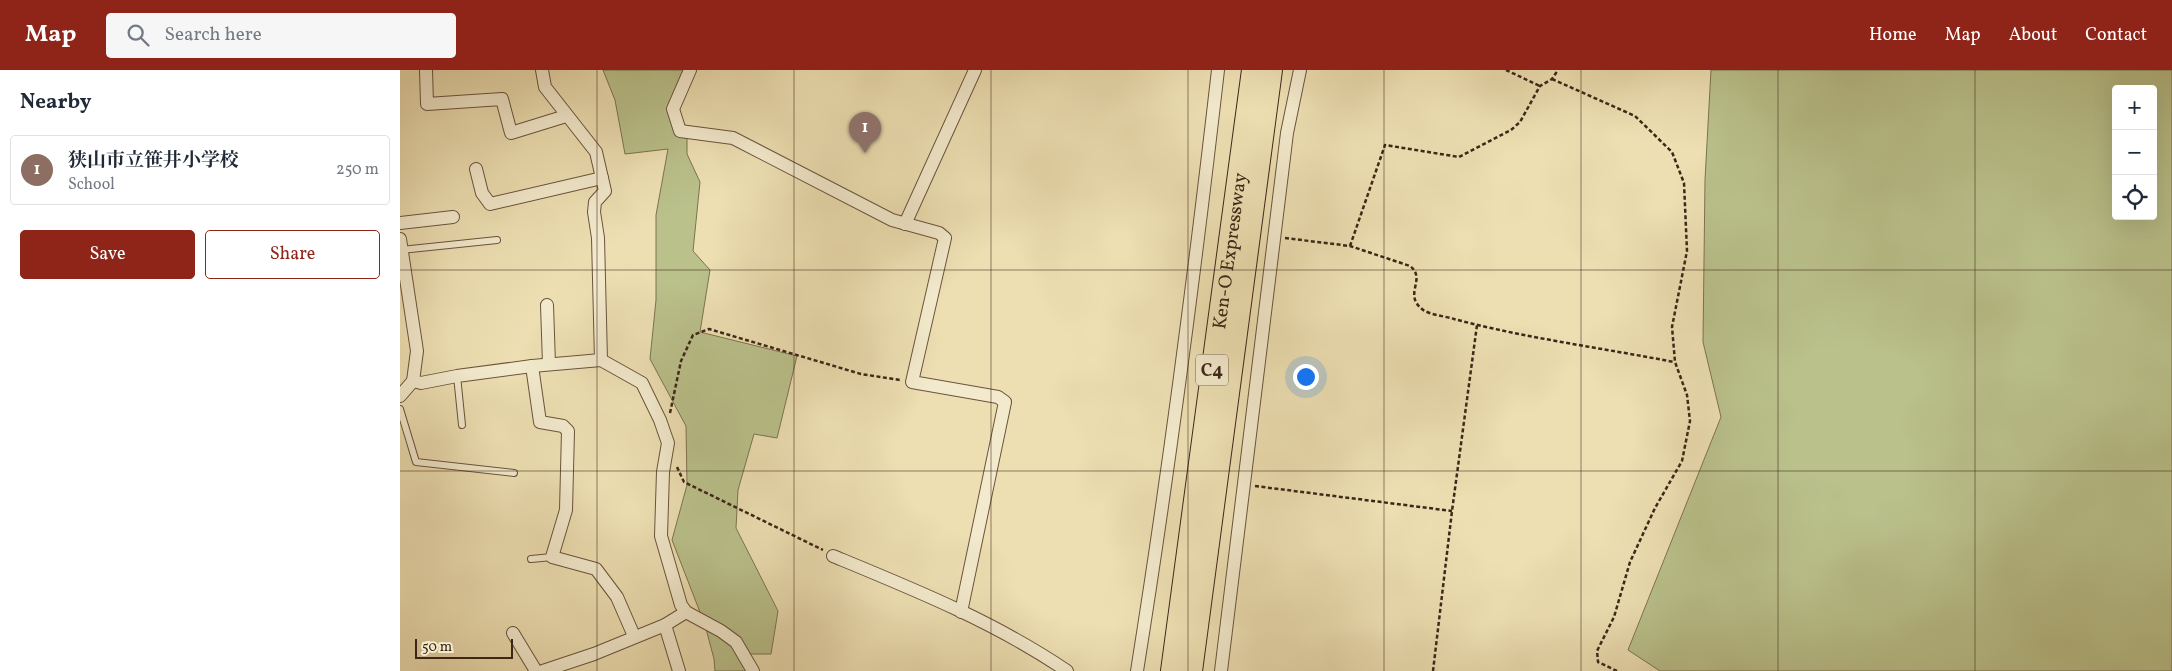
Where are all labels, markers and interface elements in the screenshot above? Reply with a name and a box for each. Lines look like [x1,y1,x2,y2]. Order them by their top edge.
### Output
search box [106,13,456,58]
text: Map [25,18,76,52]
icon: search [124,21,152,49]
text: Search here [164,22,262,48]
text: Home [1869,23,1917,48]
text: Map [1945,23,1981,48]
text: About [2009,23,2057,48]
text: Contact [2085,23,2147,48]
map controls [2112,85,2157,220]
button: + [2112,85,2157,130]
text: Nearby [20,88,91,117]
pin: 1 [849,112,881,153]
button: − [2112,130,2157,175]
text: 狭山市立笹井小学校 [68,148,239,174]
text: 1 [34,159,40,181]
text: 250 m [336,159,379,181]
street label: Ken-O Expressway [1207,171,1254,331]
text: School [68,174,115,196]
button: locate [2112,175,2157,220]
button: Save [20,230,195,279]
button: Share [205,230,380,279]
road number: C4 [1196,354,1228,386]
your location [1293,364,1319,390]
scale bar [415,636,512,659]
text: 50 m [422,638,452,657]

